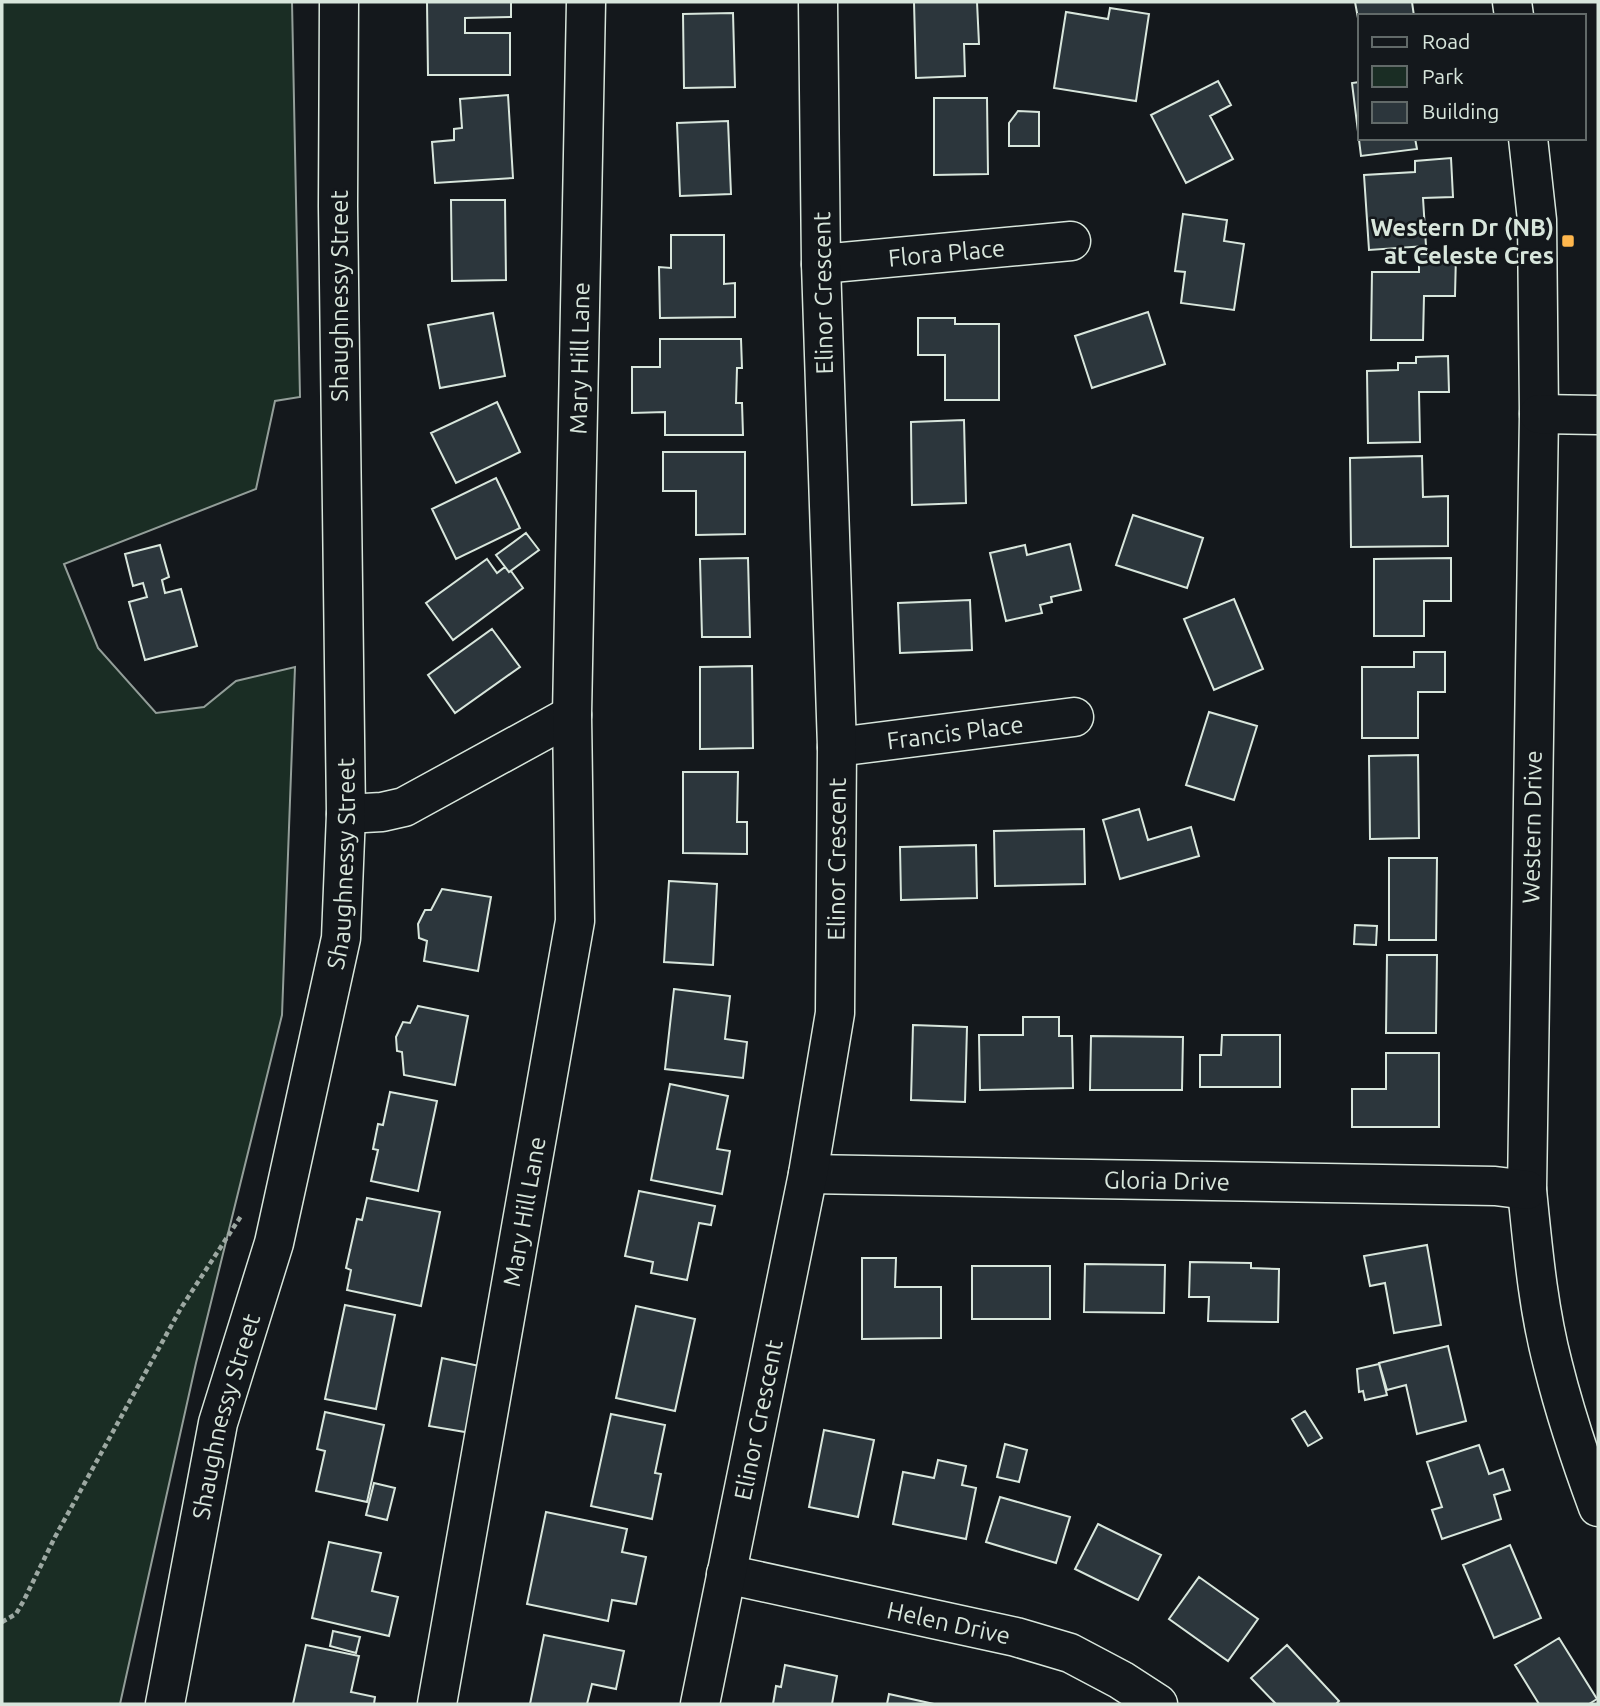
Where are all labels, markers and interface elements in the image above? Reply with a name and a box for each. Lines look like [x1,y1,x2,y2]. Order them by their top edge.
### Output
legend [1358,14,1586,140]
text: Road [1422,29,1470,53]
text: Park [1422,64,1464,88]
text: Building [1422,99,1499,123]
street label: Shaughnessy Street [326,190,353,402]
street label: Elinor Crescent [808,211,838,375]
place label: Western Dr (NB) at Celeste Cres [1370,214,1554,269]
marker: Western Dr (NB) at Celeste Cres [1560,233,1576,249]
street label: Flora Place [887,234,1006,271]
street label: Mary Hill Lane [564,282,594,434]
street label: Francis Place [885,710,1025,754]
street label: Western Drive [1517,750,1547,904]
street label: Shaughnessy Street [321,757,360,972]
street label: Elinor Crescent [822,777,850,941]
street label: Mary Hill Lane [497,1134,550,1289]
street label: Gloria Drive [1104,1166,1230,1195]
street label: Shaughnessy Street [187,1310,265,1522]
street label: Elinor Crescent [728,1337,788,1502]
street label: Helen Drive [885,1596,1013,1649]

